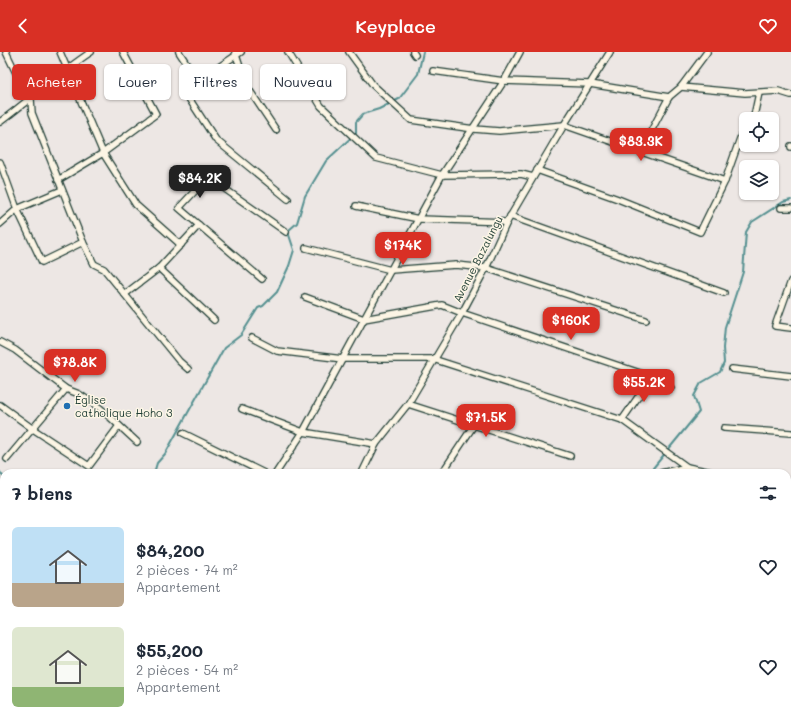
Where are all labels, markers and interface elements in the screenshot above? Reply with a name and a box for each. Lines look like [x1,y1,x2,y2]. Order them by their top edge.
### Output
text: Keyplace [355,14,436,38]
icon: back [12,15,34,37]
icon: heart [757,15,779,37]
chip: Acheter [12,64,96,100]
chip: Louer [104,64,171,100]
chip: Filtres [179,64,252,100]
chip: Nouveau [260,64,346,100]
map controls [739,112,779,200]
button: locate [739,112,779,152]
pin: $83.3K [608,128,674,162]
text: $83.3K [619,132,663,149]
button: layers [739,160,779,200]
pin: $84.2K [167,165,233,199]
text: $84.2K [178,169,222,186]
street label: Avenue Bazalungu [449,213,506,305]
pin: $174K [375,232,431,266]
text: $174K [384,236,422,253]
pin: $160K [543,307,599,341]
text: $160K [552,311,590,328]
pin: $78.8K [42,349,108,383]
text: $78.8K [53,353,97,370]
pin: $55.2K [611,369,677,403]
text: $55.2K [622,373,666,390]
place label: Église catholique Hoho 3 [75,392,173,420]
marker: Église catholique Hoho 3 [62,401,72,411]
pin: $71.5K [453,404,519,438]
text: $71.5K [465,408,507,425]
text: 7 biens [12,482,73,504]
icon: filters [757,482,779,504]
text: $84,200 [136,539,204,561]
icon: home [44,543,92,591]
icon: heart [757,556,779,578]
text: 2 pièces · 74 m² [136,561,238,578]
text: Appartement [136,578,221,595]
text: $55,200 [136,639,203,661]
icon: home [44,643,92,691]
icon: heart [757,656,779,678]
text: 2 pièces · 54 m² [136,661,238,678]
text: Appartement [136,678,221,695]

